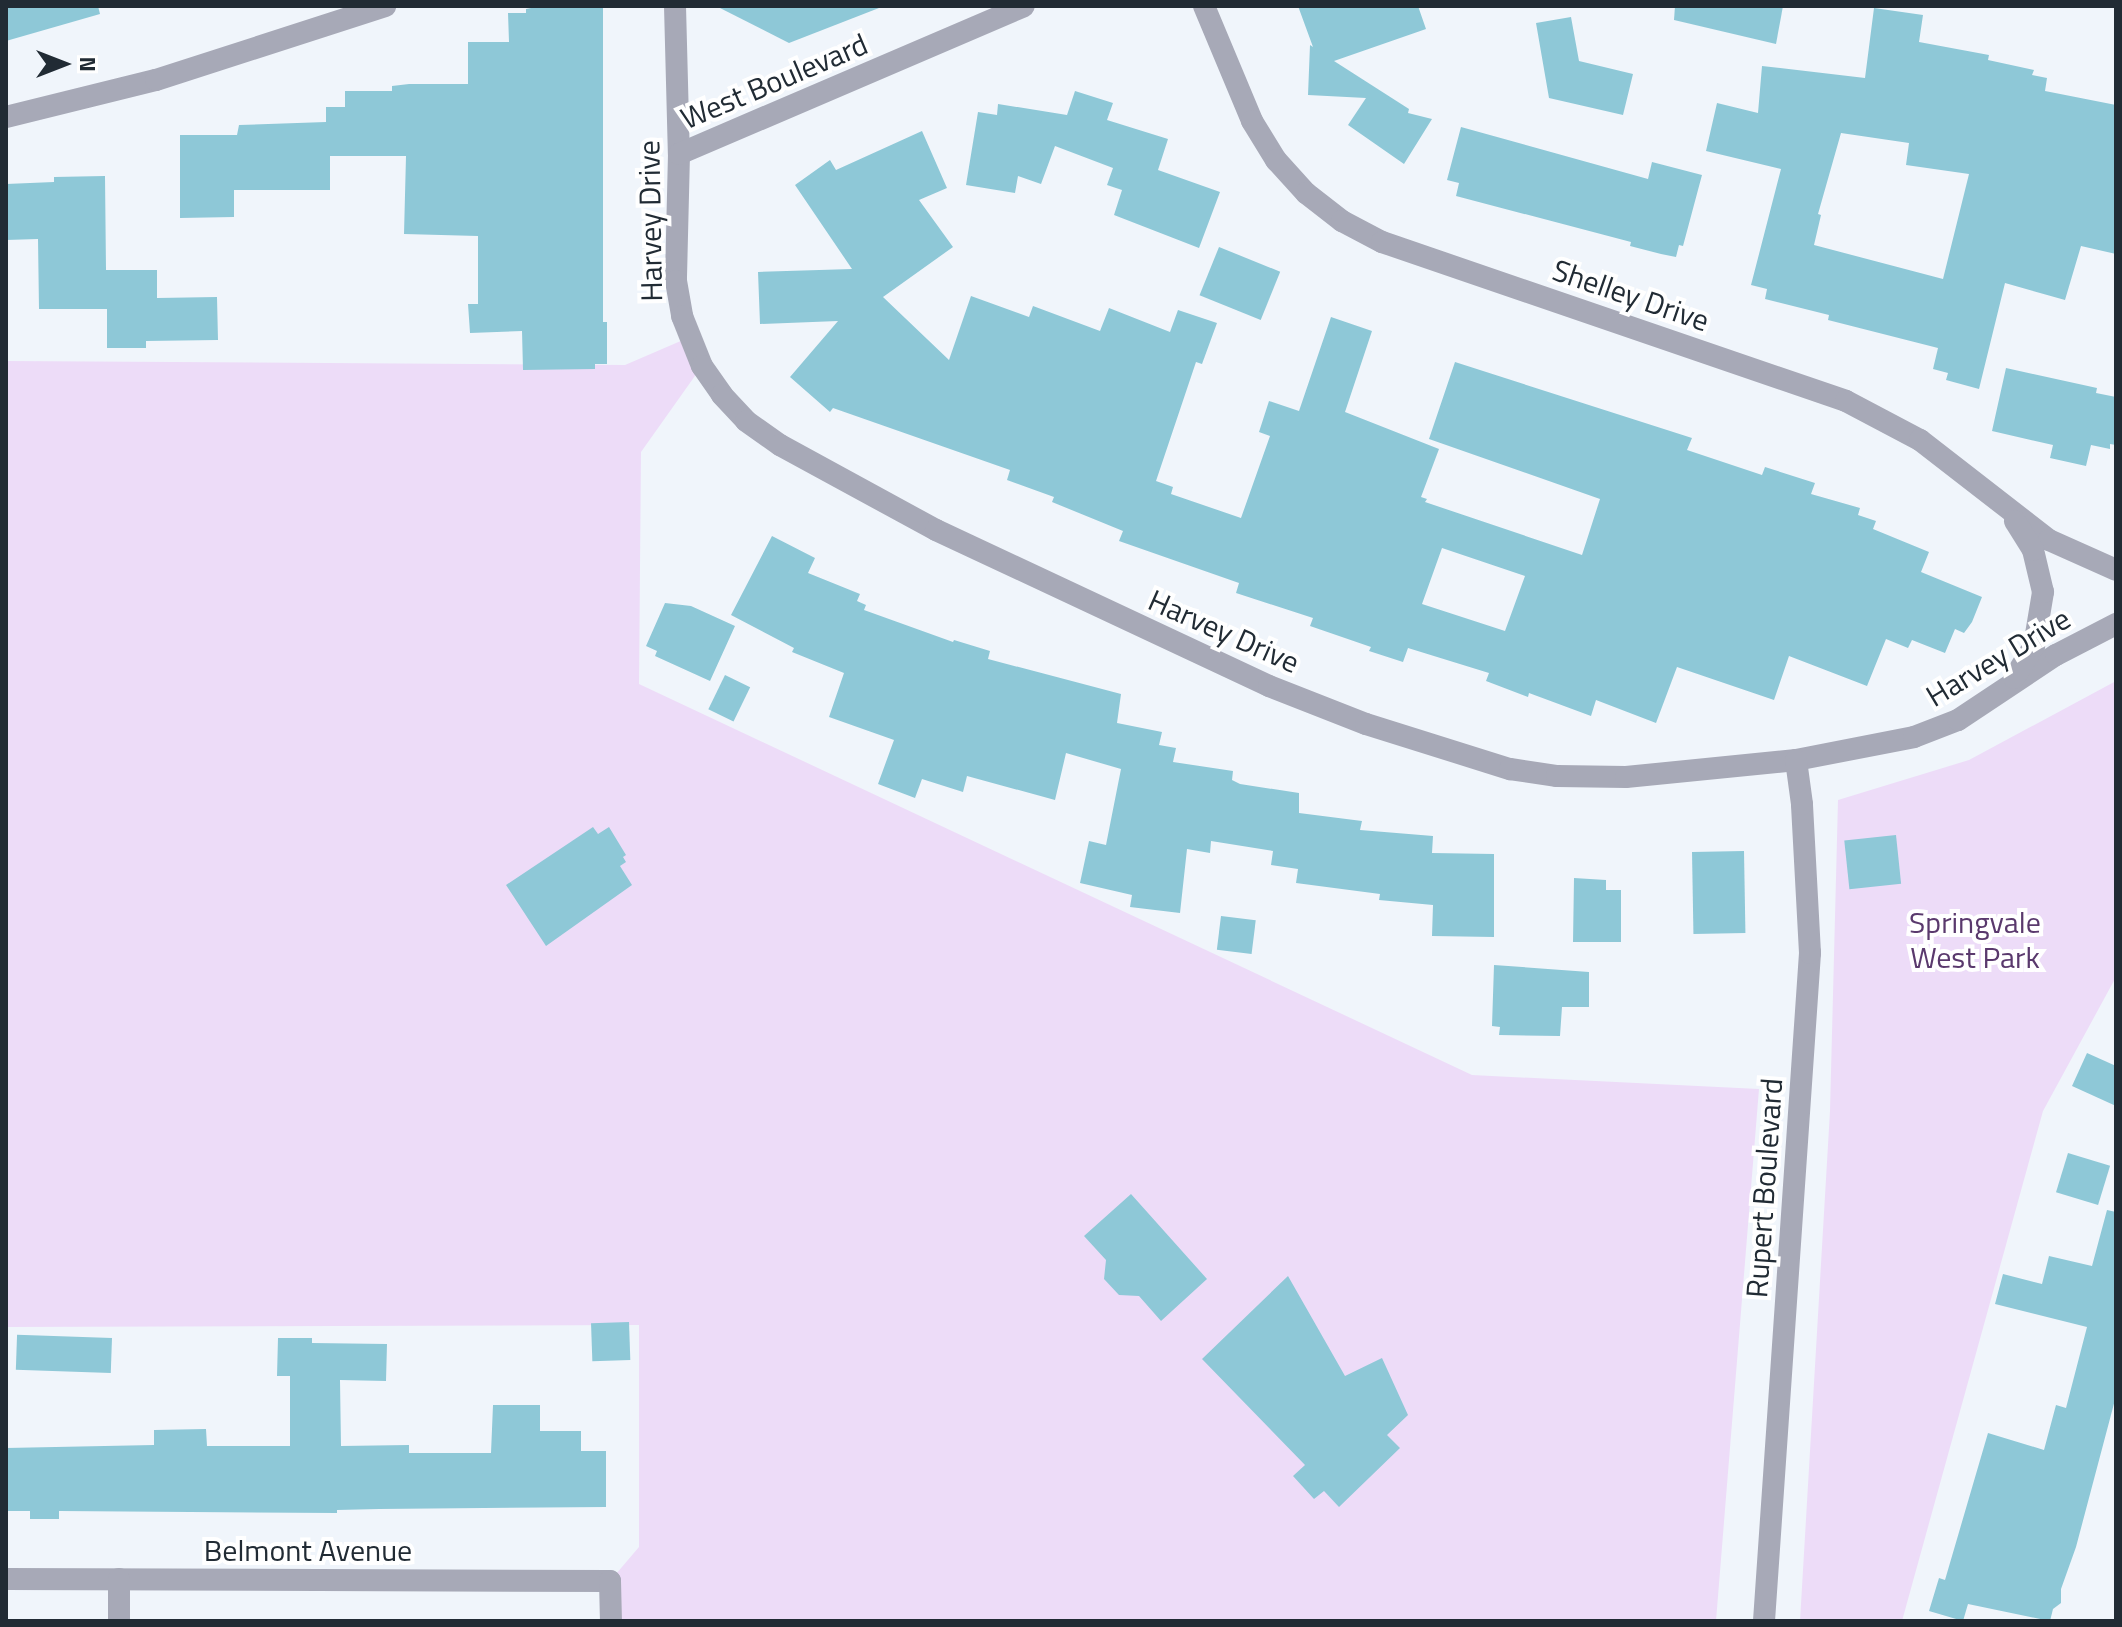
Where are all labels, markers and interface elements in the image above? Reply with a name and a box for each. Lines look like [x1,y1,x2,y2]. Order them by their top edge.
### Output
north arrow [24,24,104,104]
street label: West Boulevard [675,25,873,137]
text: N [71,56,105,72]
street label: Harvey Drive [631,140,669,302]
street label: Shelley Drive [1548,251,1714,339]
street label: Harvey Drive [1143,582,1305,680]
street label: Harvey Drive [1920,600,2076,714]
park label: Springvale West Park [1909,904,2041,974]
street label: Rupert Boulevard [1738,1077,1790,1299]
street label: Belmont Avenue [204,1532,412,1568]

